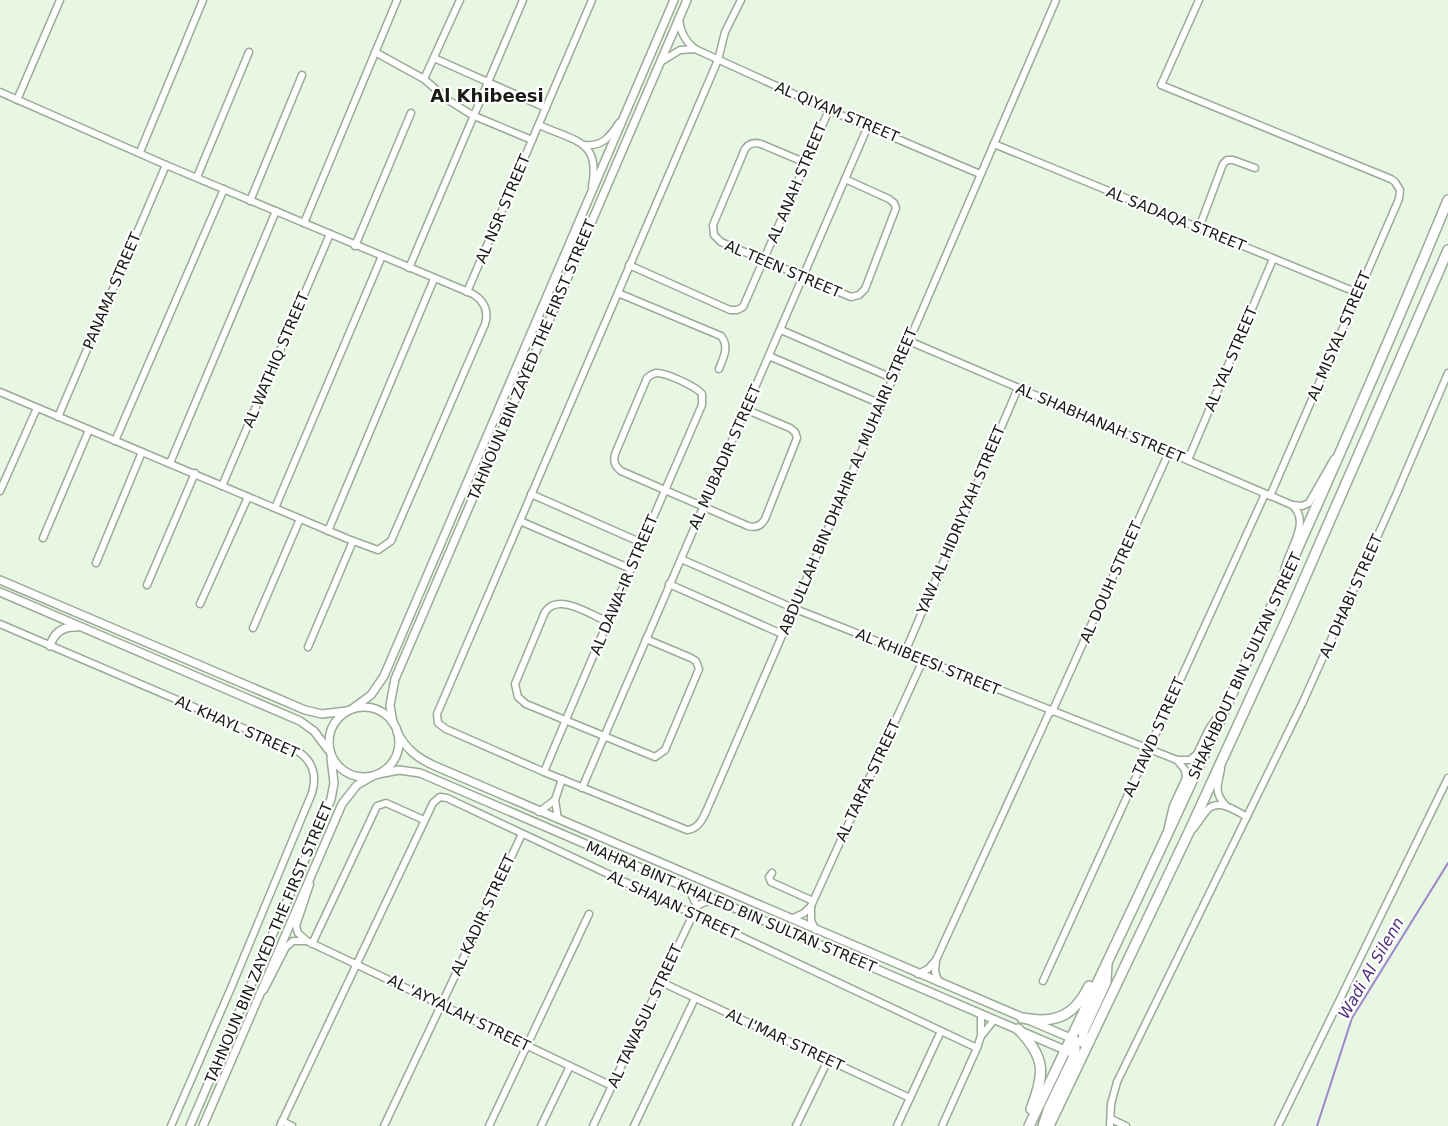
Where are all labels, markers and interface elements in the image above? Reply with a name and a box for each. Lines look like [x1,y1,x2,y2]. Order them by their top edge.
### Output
street label: AL QIYAM STREET [772,78,902,147]
district label: Al Khibeesi [430,85,544,106]
street label: AL ANAH STREET [764,120,831,246]
street label: AL NSR STREET [472,151,534,266]
street label: AL SADAQA STREET [1104,183,1249,256]
street label: TAHNOUN BIN ZAYED THE FIRST STREET [464,216,600,504]
street label: PANAMA STREET [79,229,145,352]
street label: AL TEEN STREET [722,236,845,302]
street label: AL MISYAL STREET [1304,268,1375,403]
street label: AL WATHIQ STREET [239,289,313,430]
street label: AL YAL STREET [1201,303,1261,414]
street label: ABDULLAH BIN DHAHIR AL MUHAIRI STREET [775,324,921,637]
street label: AL SHABHANAH STREET [1013,379,1188,467]
street label: AL MUBADIR STREET [685,381,765,532]
street label: YAW AL HIDRIYYAH STREET [913,422,1009,618]
street label: AL DAWA-IR STREET [586,512,662,658]
street label: AL DOUH STREET [1076,518,1146,645]
street label: AL DHABI STREET [1316,531,1387,660]
street label: SHAKHBOUT BIN SULTAN STREET [1184,549,1306,782]
street label: AL KHIBEESI STREET [853,625,1004,700]
street label: AL TAWD STREET [1120,674,1189,800]
street label: AL KHAYL STREET [173,692,302,763]
street label: AL TARFA STREET [832,717,904,844]
street label: TAHNOUN BIN ZAYED THE FIRST STREET [201,799,337,1087]
street label: MAHRA BINT KHALED BIN SULTAN STREET [583,837,880,977]
street label: AL KADIR STREET [447,851,519,978]
street label: AL SHAJAN STREET [605,867,742,944]
water label: Wadi Al Silenn [1334,914,1408,1022]
street label: AL TAWASUL STREET [604,941,686,1090]
street label: AL 'AYYALAH STREET [385,971,534,1056]
street label: AL I'MAR STREET [723,1005,847,1075]

